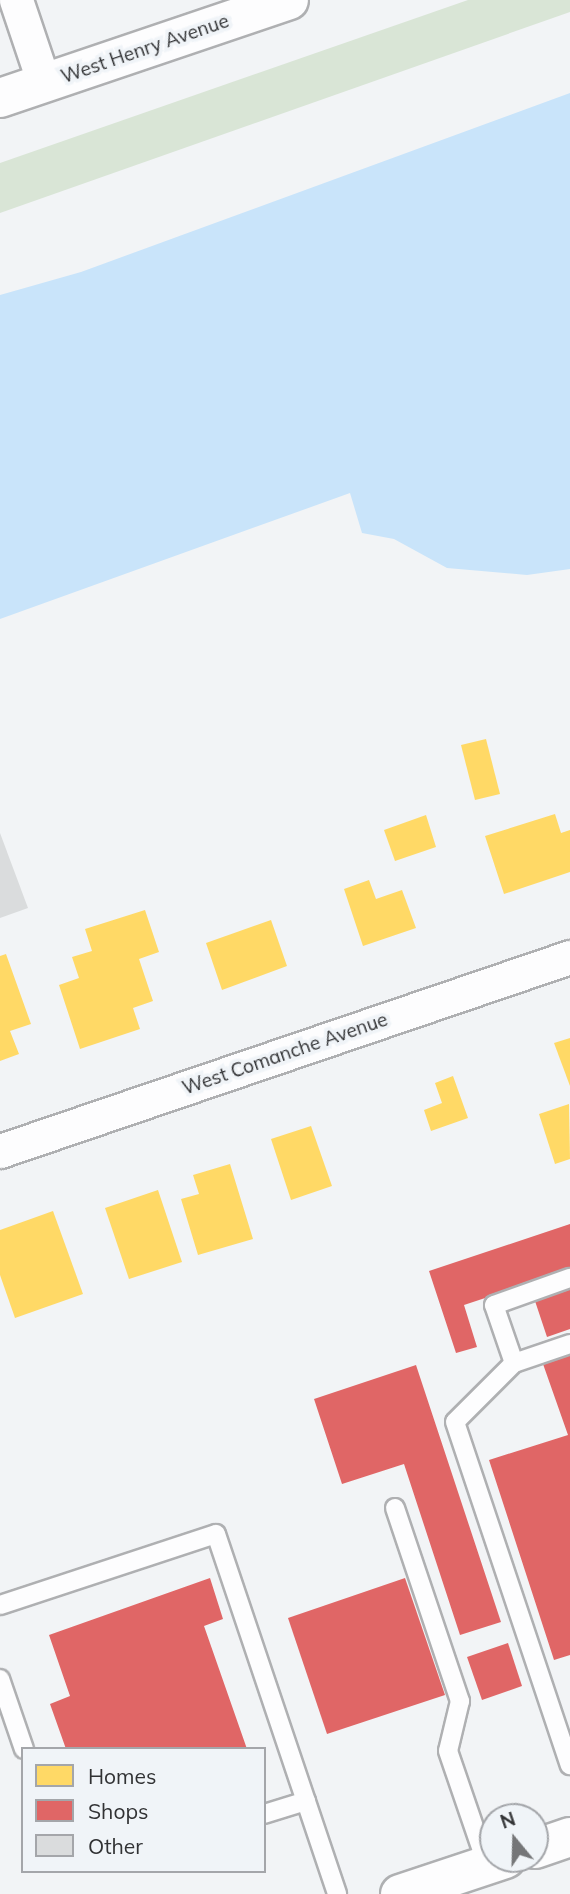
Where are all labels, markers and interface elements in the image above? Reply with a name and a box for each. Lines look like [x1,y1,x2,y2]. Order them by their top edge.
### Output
street label: West Henry Avenue [58,10,232,88]
street label: West Comanche Avenue [179,1008,391,1100]
legend [21,1747,266,1873]
text: Homes [88,1763,156,1789]
text: Shops [88,1798,148,1824]
north arrow [479,1803,549,1873]
text: N [497,1806,519,1834]
text: Other [88,1833,143,1859]

